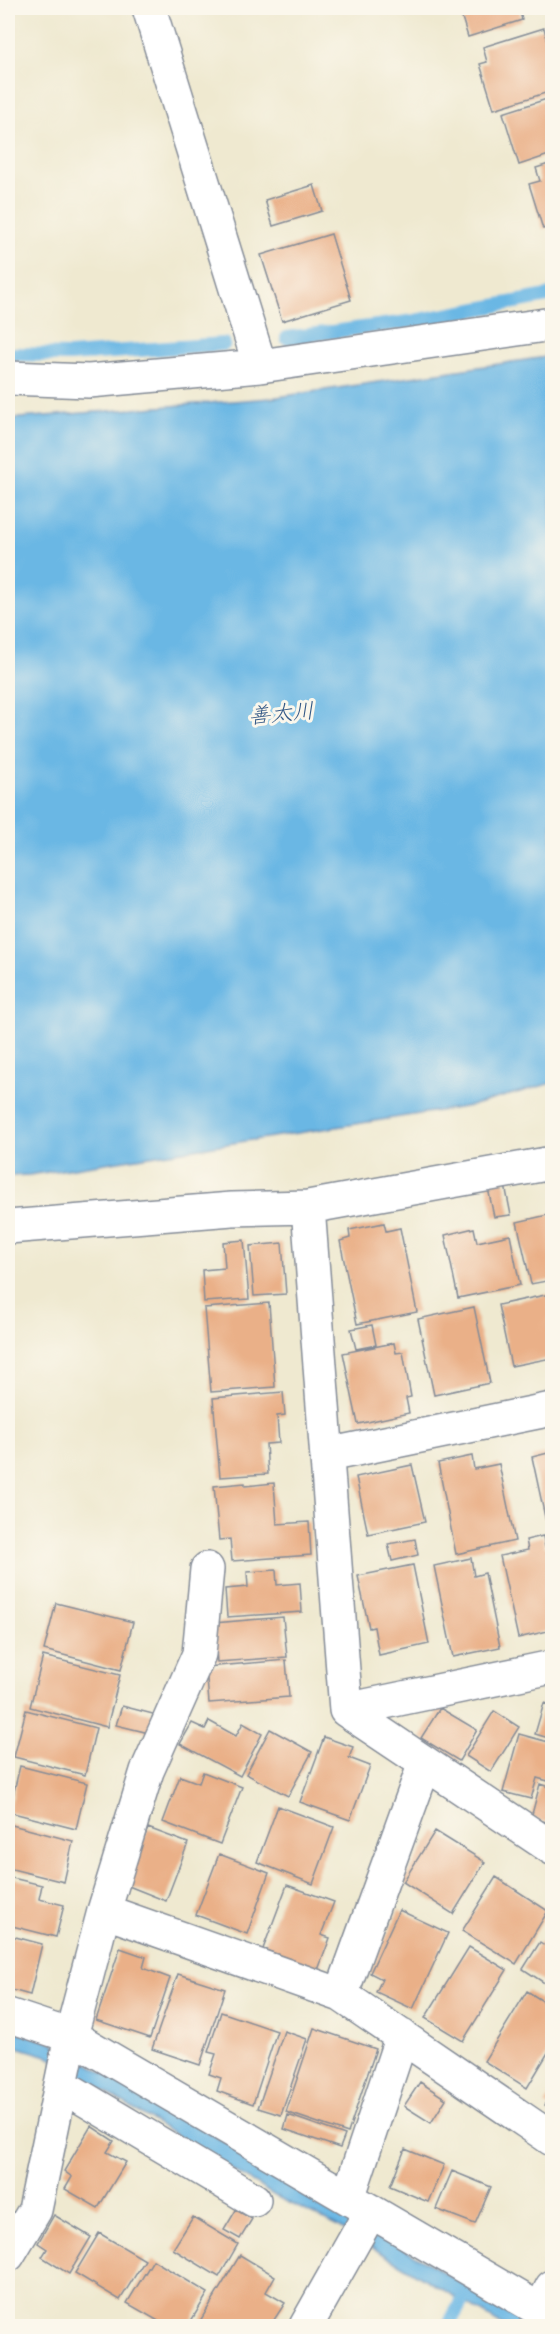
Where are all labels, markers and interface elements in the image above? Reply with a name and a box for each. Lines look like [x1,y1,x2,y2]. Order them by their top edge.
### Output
water label: 善太川 [247,692,315,730]

